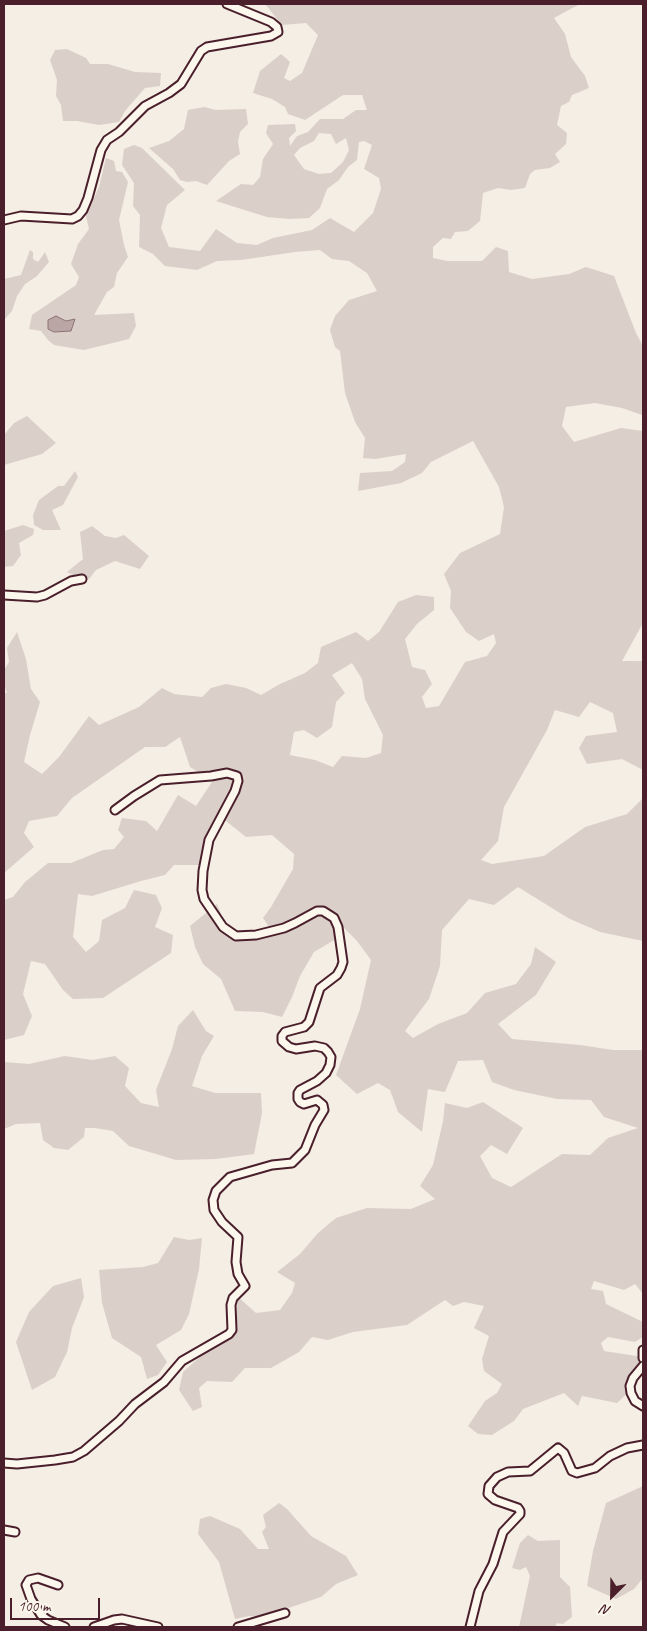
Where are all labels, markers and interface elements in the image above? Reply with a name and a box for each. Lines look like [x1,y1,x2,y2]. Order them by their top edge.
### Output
north arrow [587,1571,637,1621]
scale bar [12,1588,102,1620]
text: 100 m [18,1597,50,1616]
text: N [599,1601,613,1620]

